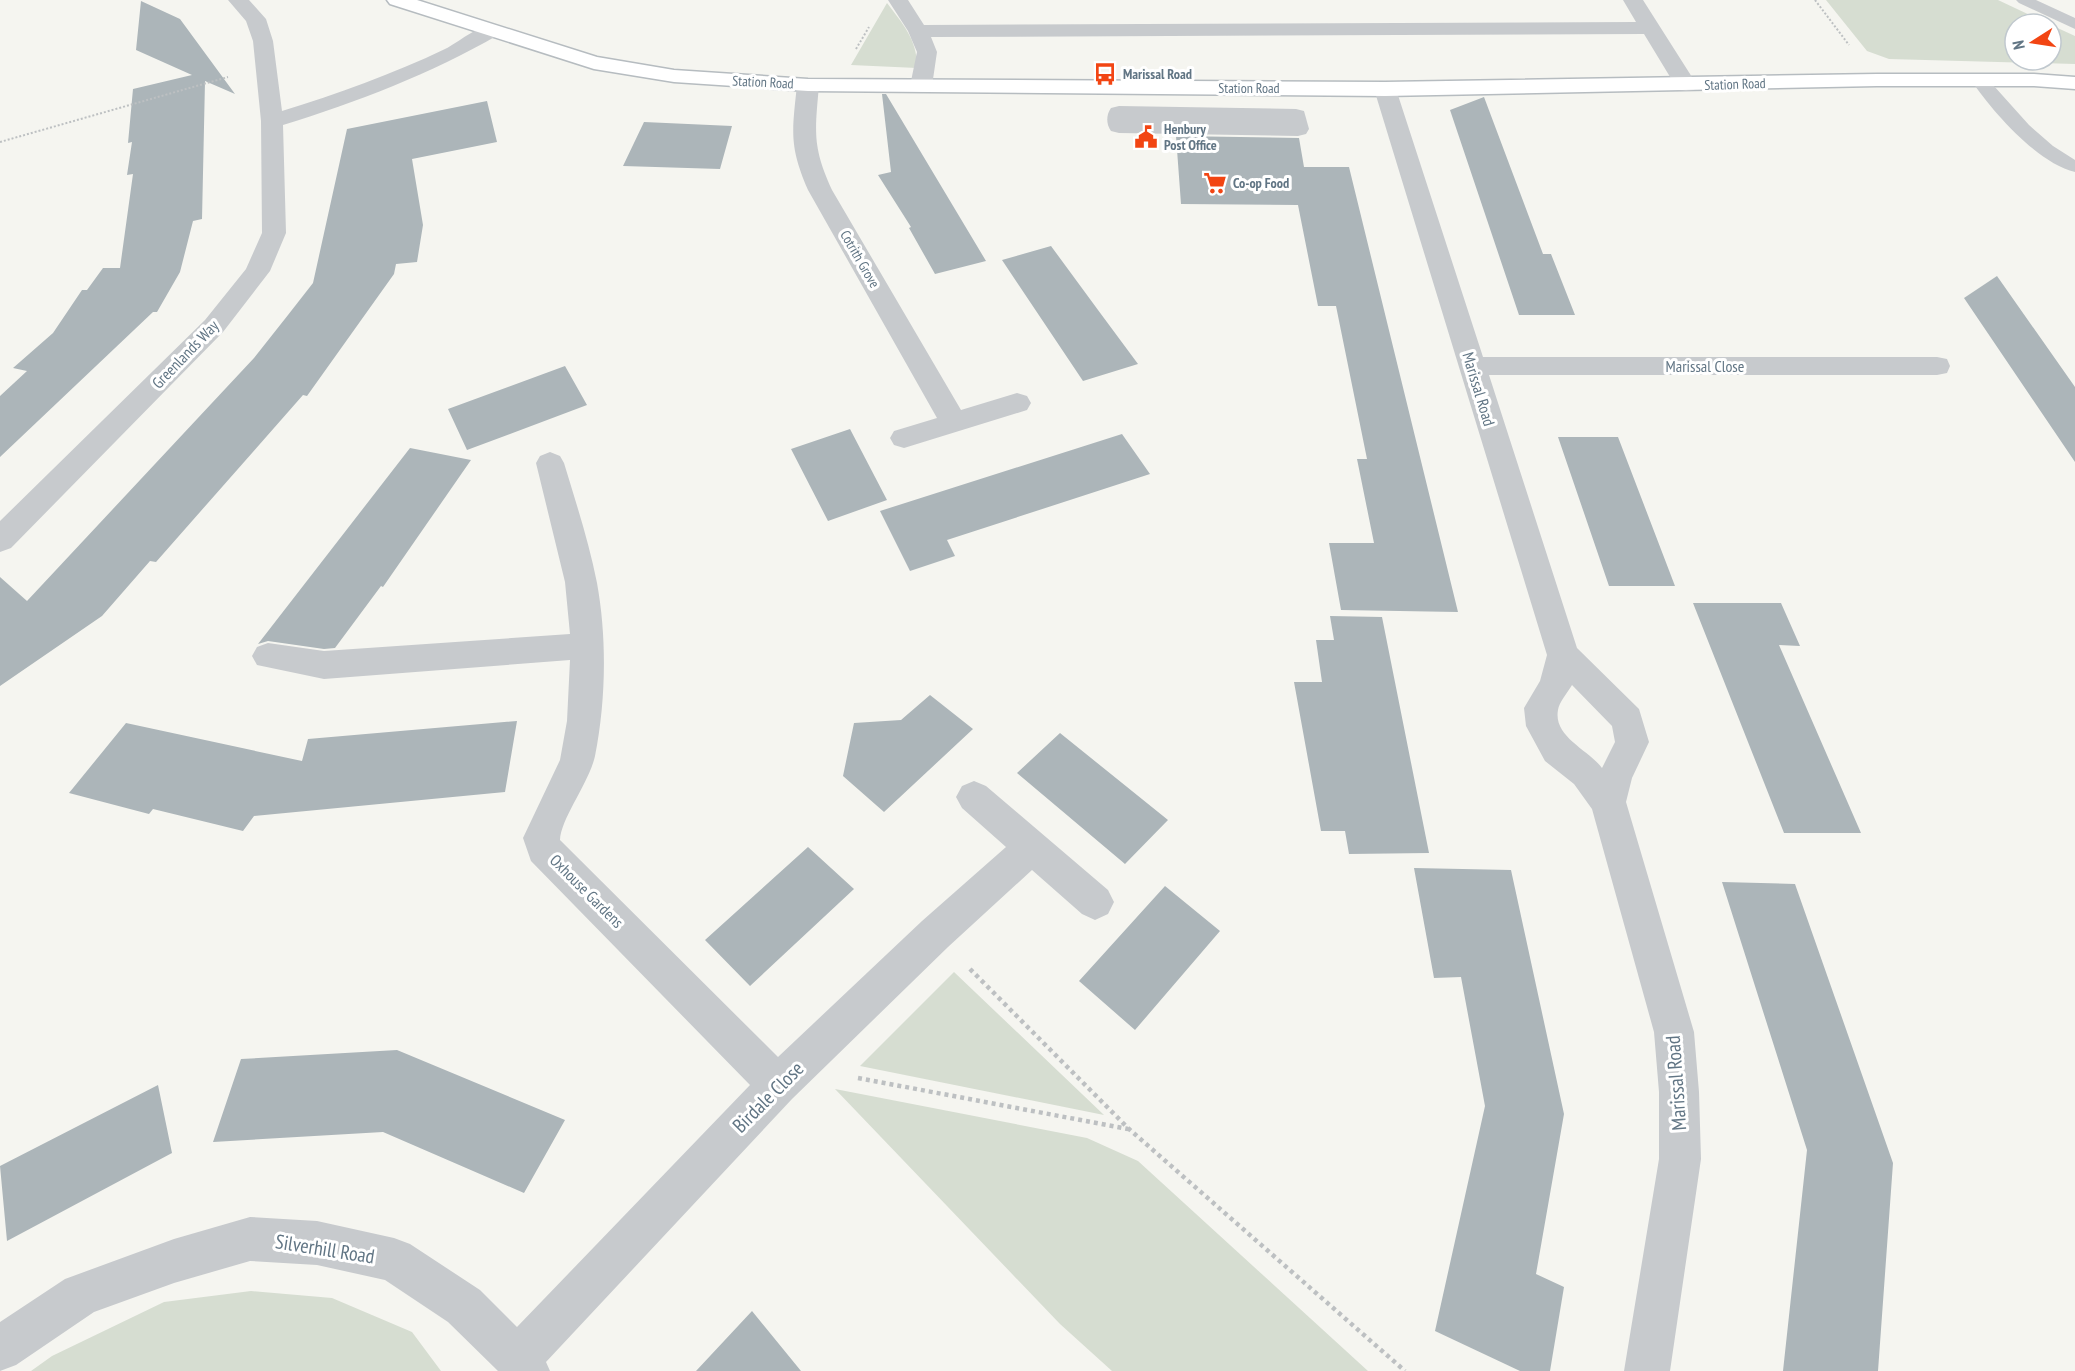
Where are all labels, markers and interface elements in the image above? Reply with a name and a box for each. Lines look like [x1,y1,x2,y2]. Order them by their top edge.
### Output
north arrow [2003,12,2063,72]
text: N [2008,39,2029,51]
bus stop icon: Marissal Road [1092,61,1118,87]
place label: Marissal Road [1123,65,1192,83]
street label: Station Road [732,71,794,93]
street label: Station Road [1704,74,1766,94]
street label: Station Road [1218,79,1280,97]
place label: Henbury Post Office [1164,120,1217,154]
public building icon: Henbury Post Office [1133,124,1159,150]
supermarket icon: Co-op Food [1202,170,1228,196]
place label: Co-op Food [1233,174,1289,192]
street label: Cotrith Grove [836,227,884,291]
street label: Greenlands Way [147,316,223,392]
street label: Marissal Road [1458,350,1500,428]
street label: Marissal Close [1666,356,1744,376]
street label: Oxhouse Gardens [546,850,628,932]
street label: Marissal Road [1660,1035,1692,1131]
street label: Birdale Close [727,1056,809,1138]
street label: Silverhill Road [274,1228,376,1270]

